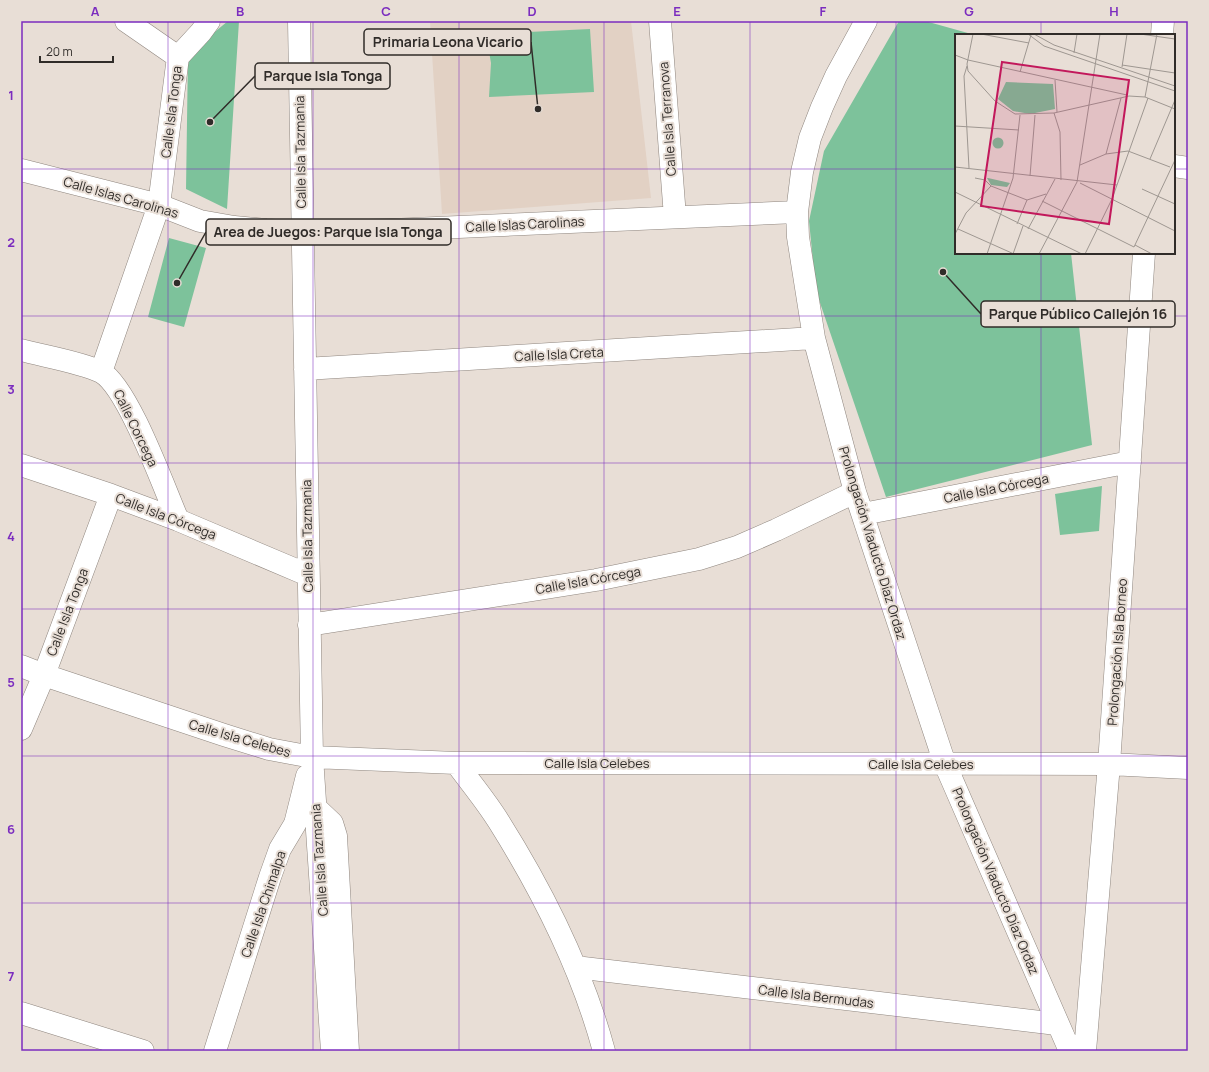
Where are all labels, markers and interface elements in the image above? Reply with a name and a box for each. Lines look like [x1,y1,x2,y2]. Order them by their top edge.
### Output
text: A [91,2,100,20]
text: B [236,2,244,20]
text: C [381,2,391,20]
text: D [527,2,537,20]
text: E [673,2,681,20]
text: F [820,2,827,20]
text: G [964,2,974,20]
text: H [1109,2,1119,20]
callout: Primaria Leona Vicario [364,29,531,55]
text: Primaria Leona Vicario [373,32,524,51]
inset map [955,34,1175,254]
scale bar [40,38,113,64]
text: 20 m [46,43,73,60]
street label: Calle Isla Terranova [654,61,680,177]
callout: Parque Isla Tonga [255,63,390,89]
street label: Calle Isla Tonga [156,65,186,159]
text: Parque Isla Tonga [264,66,382,85]
text: 1 [8,86,14,104]
street label: Calle Isla Tazmania [290,96,310,208]
street label: Calle Islas Carolinas [61,172,181,222]
street label: Calle Islas Carolinas [465,212,585,236]
callout: Area de Juegos: Parque Isla Tonga [206,219,451,245]
text: Area de Juegos: Parque Isla Tonga [213,222,443,241]
text: 2 [7,233,15,251]
callout: Parque Público Callejón 16 [981,301,1175,327]
text: Parque Público Callejón 16 [989,304,1167,323]
street label: Calle Isla Creta [514,343,604,365]
text: 3 [7,380,15,398]
street label: Calle Corcega [110,386,162,470]
street label: Prolongación Viaducto Díaz Ordaz [835,444,911,642]
street label: Calle Isla Córcega [942,469,1050,507]
street label: Calle Isla Tazmania [297,480,317,592]
street label: Calle Isla Córcega [113,489,219,543]
text: 4 [7,527,15,545]
street label: Calle Isla Córcega [534,562,642,598]
street label: Calle Isla Tonga [42,566,92,658]
street label: Prolongación Isla Borneo [1103,577,1131,726]
text: 5 [7,673,15,691]
street label: Calle Isla Celebes [187,715,293,761]
street label: Calle Isla Celebes [544,754,650,772]
street label: Calle Isla Celebes [868,755,974,773]
street label: Prolongación Viaducto Díaz Ordaz [948,785,1044,977]
street label: Calle Isla Tazmania [306,803,332,917]
text: 6 [7,820,15,838]
street label: Calle Isla Chimalpa [236,848,290,960]
text: 7 [8,967,15,985]
street label: Calle Isla Bermudas [757,980,875,1012]

